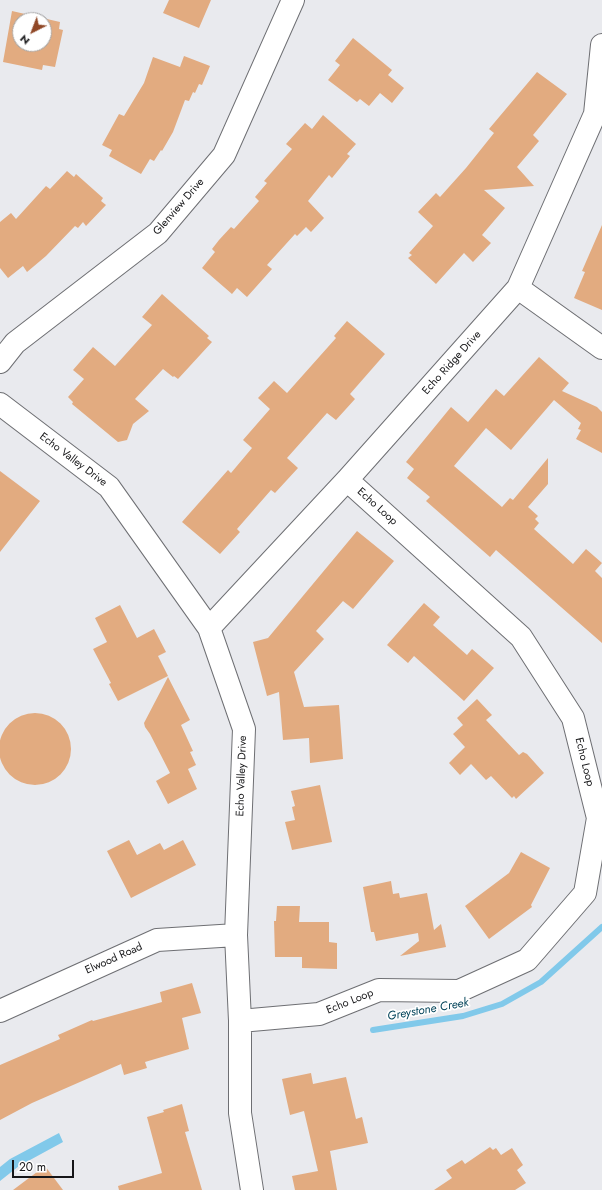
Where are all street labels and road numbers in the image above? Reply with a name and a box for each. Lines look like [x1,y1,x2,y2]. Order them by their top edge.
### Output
street label: Glenview Drive [151,176,207,238]
street label: Echo Ridge Drive [420,328,484,398]
street label: Echo Valley Drive [37,430,109,490]
street label: Echo Loop [354,485,400,529]
street label: Echo Valley Drive [234,735,250,817]
street label: Echo Loop [572,736,596,788]
street label: Elwood Road [83,941,145,977]
street label: Echo Loop [325,987,375,1017]

